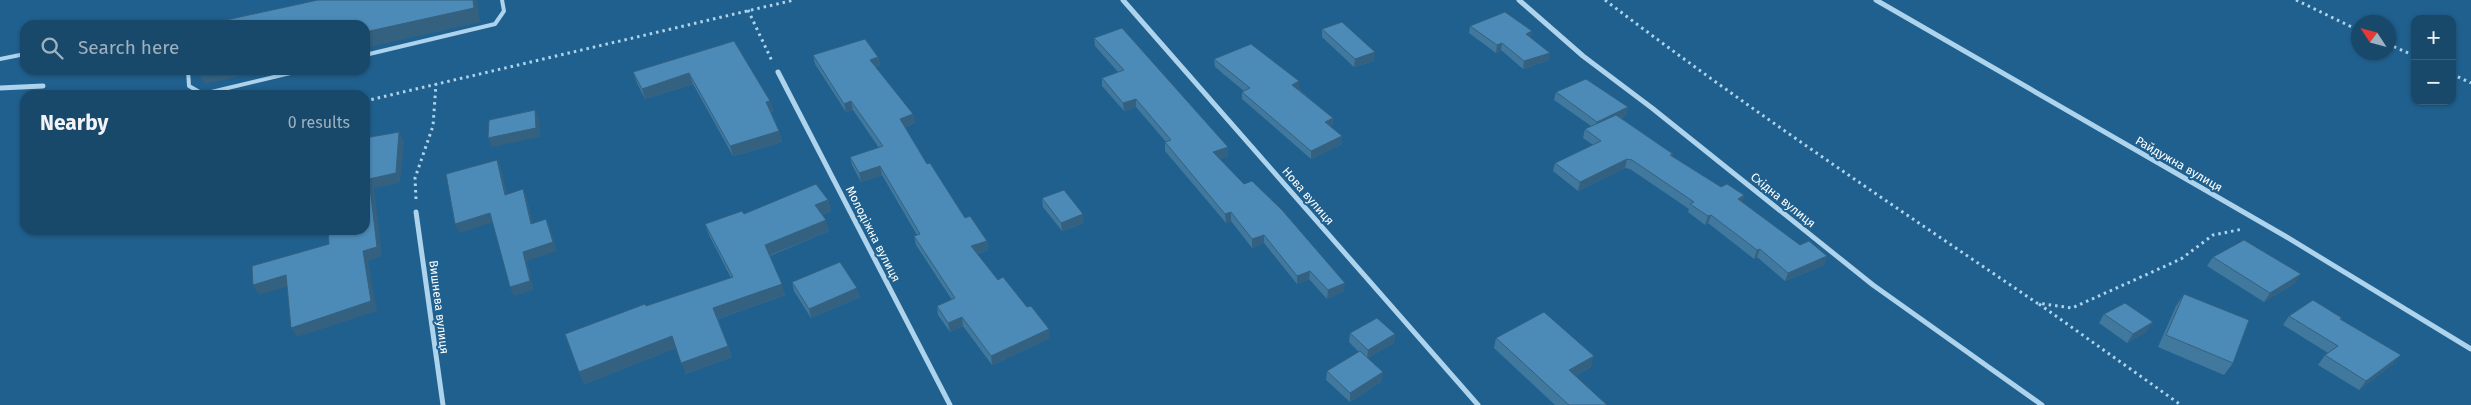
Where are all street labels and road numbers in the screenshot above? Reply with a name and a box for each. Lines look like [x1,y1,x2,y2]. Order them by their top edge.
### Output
street label: Райдужна вулиця [2133,133,2225,195]
street label: Нова вулиця [1279,164,1337,228]
street label: Східна вулиця [1748,170,1818,230]
street label: Молодіжна вулиця [843,184,903,284]
street label: Вишнева вулиця [426,259,452,355]

